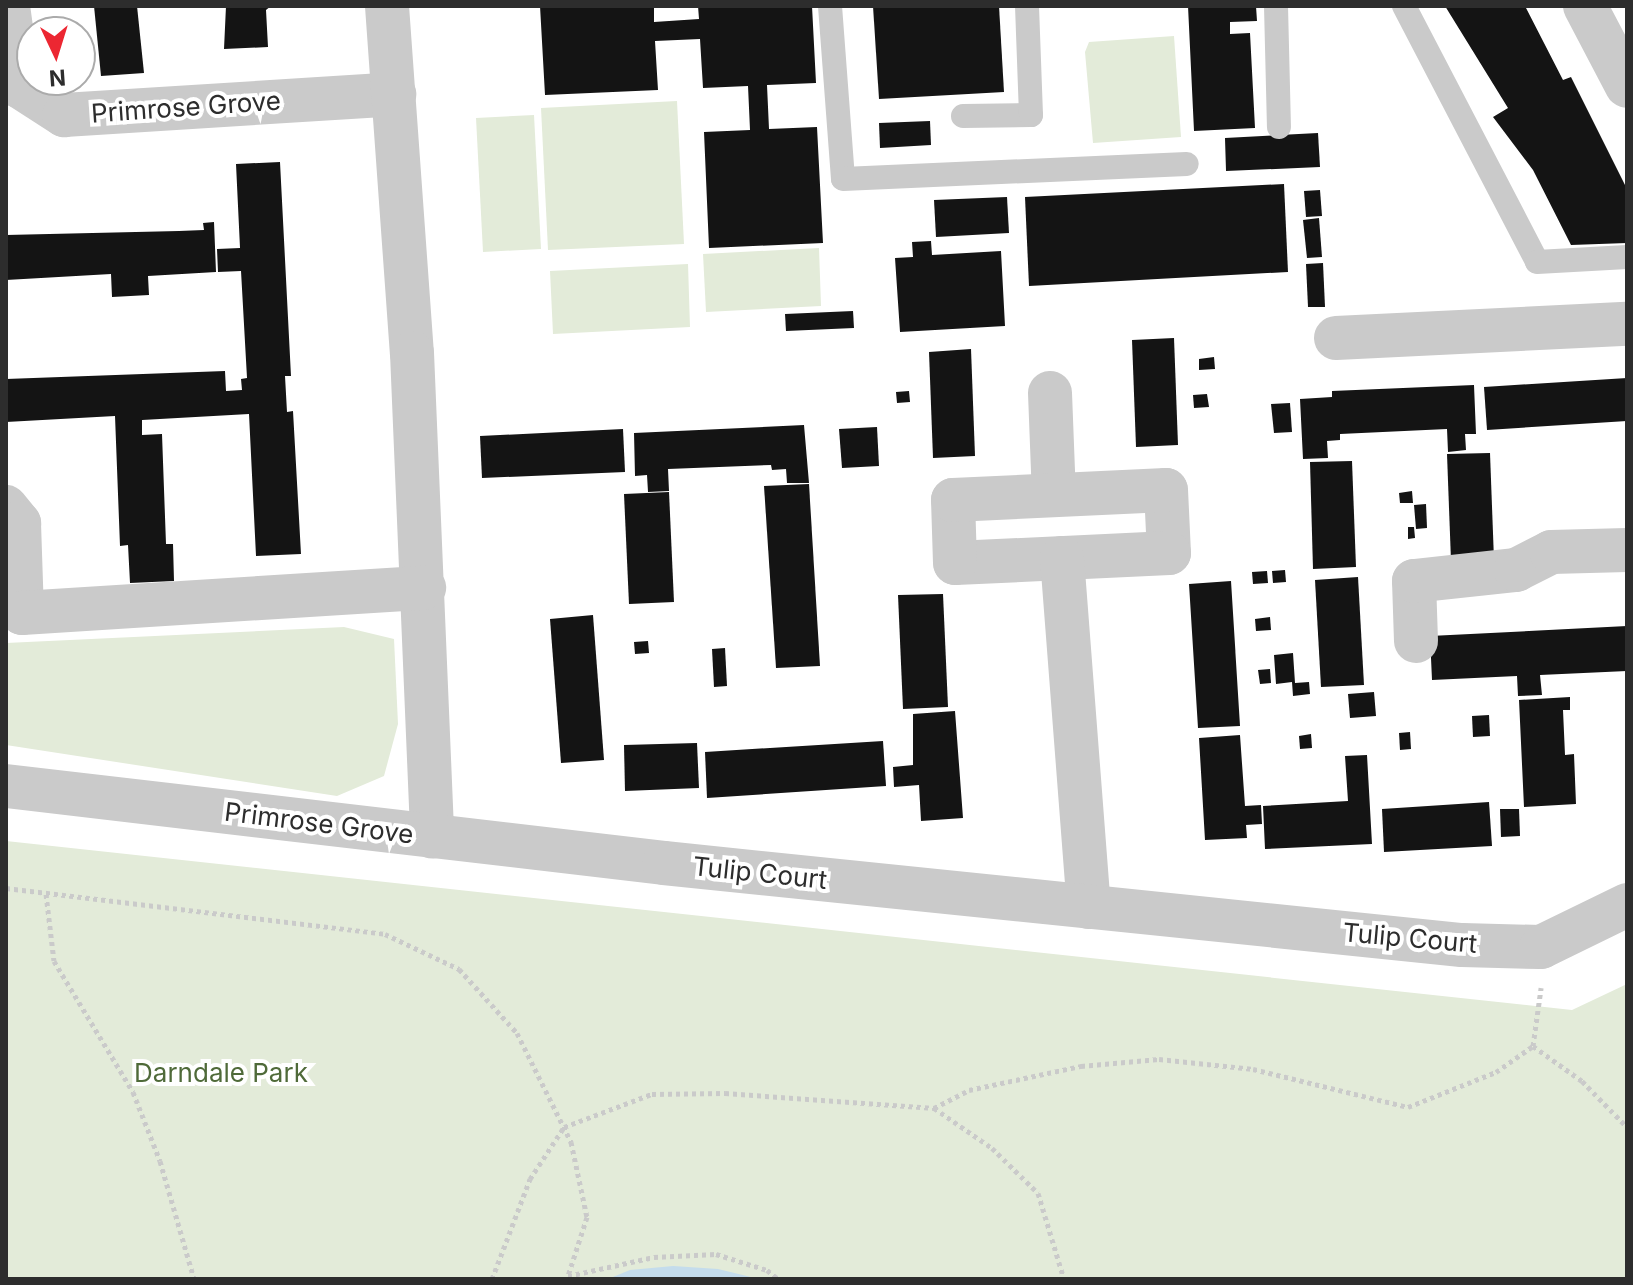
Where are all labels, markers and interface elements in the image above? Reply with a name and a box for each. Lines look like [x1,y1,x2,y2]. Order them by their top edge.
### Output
north arrow [16,16,96,96]
text: N [48,64,67,92]
street label: Primrose Grove [90,85,282,129]
street label: Primrose Grove [223,796,415,850]
street label: Tulip Court [691,850,829,896]
street label: Tulip Court [1342,917,1478,959]
park label: Darndale Park [134,1057,308,1089]

